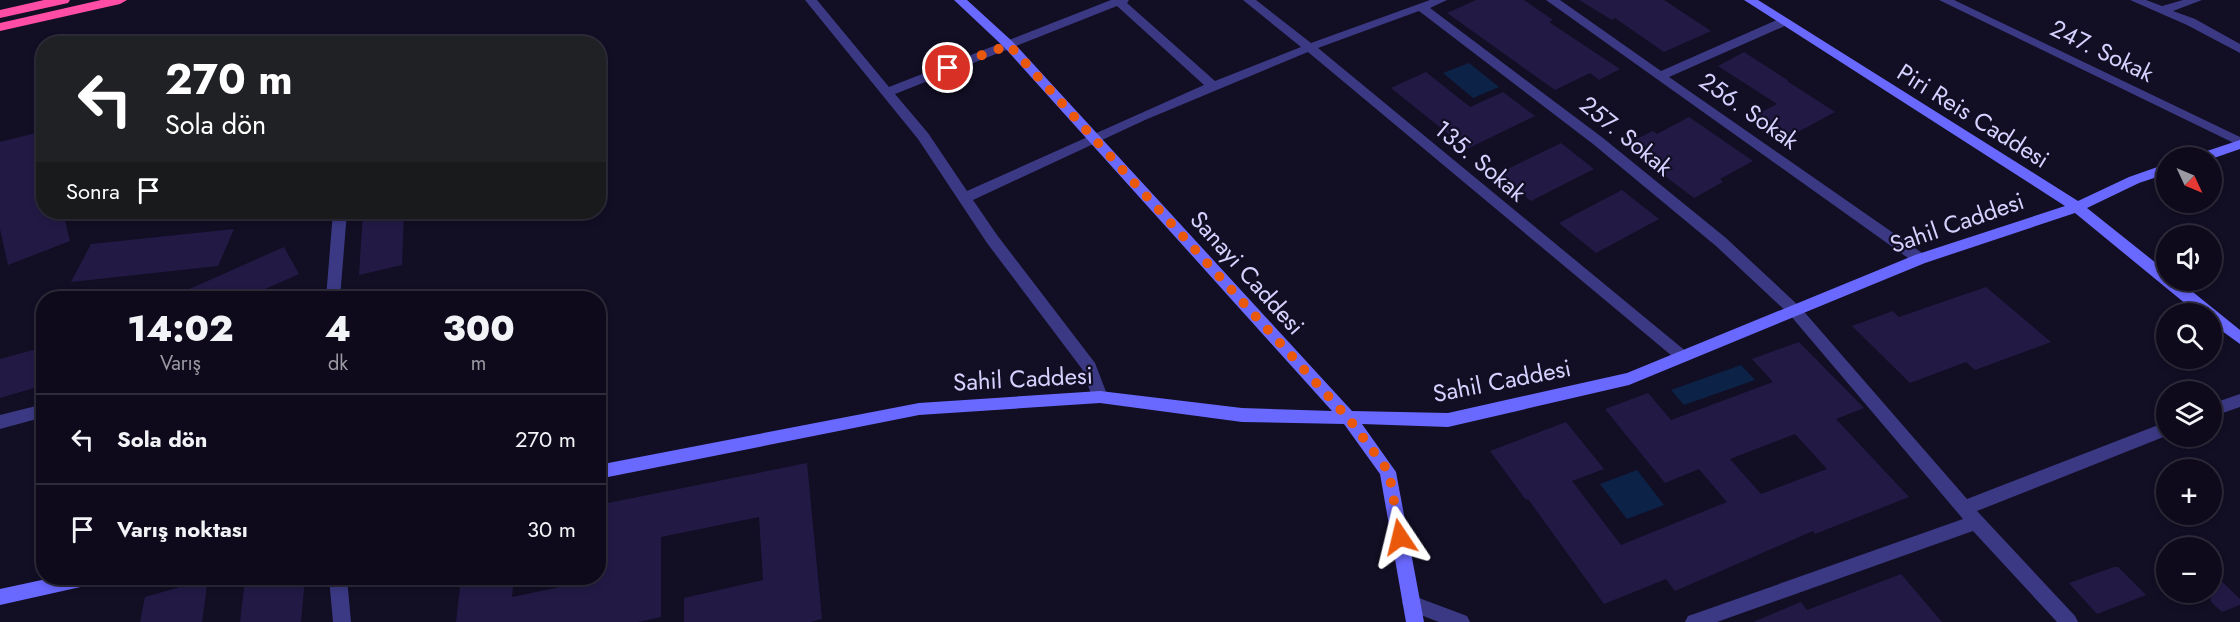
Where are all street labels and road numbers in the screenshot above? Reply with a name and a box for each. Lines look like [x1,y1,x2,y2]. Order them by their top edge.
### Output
street label: 247. Sokak [2045,10,2160,91]
street label: Piri Reis Caddesi [1890,55,2056,176]
street label: 256. Sokak [1692,63,1807,158]
street label: 257. Sokak [1572,87,1681,184]
street label: 135. Sokak [1427,112,1534,210]
street label: Sahil Caddesi [1885,183,2029,262]
street label: Sanayi Caddesi [1182,203,1313,342]
street label: Sahil Caddesi [1430,350,1574,411]
street label: Sahil Caddesi [952,357,1094,400]

